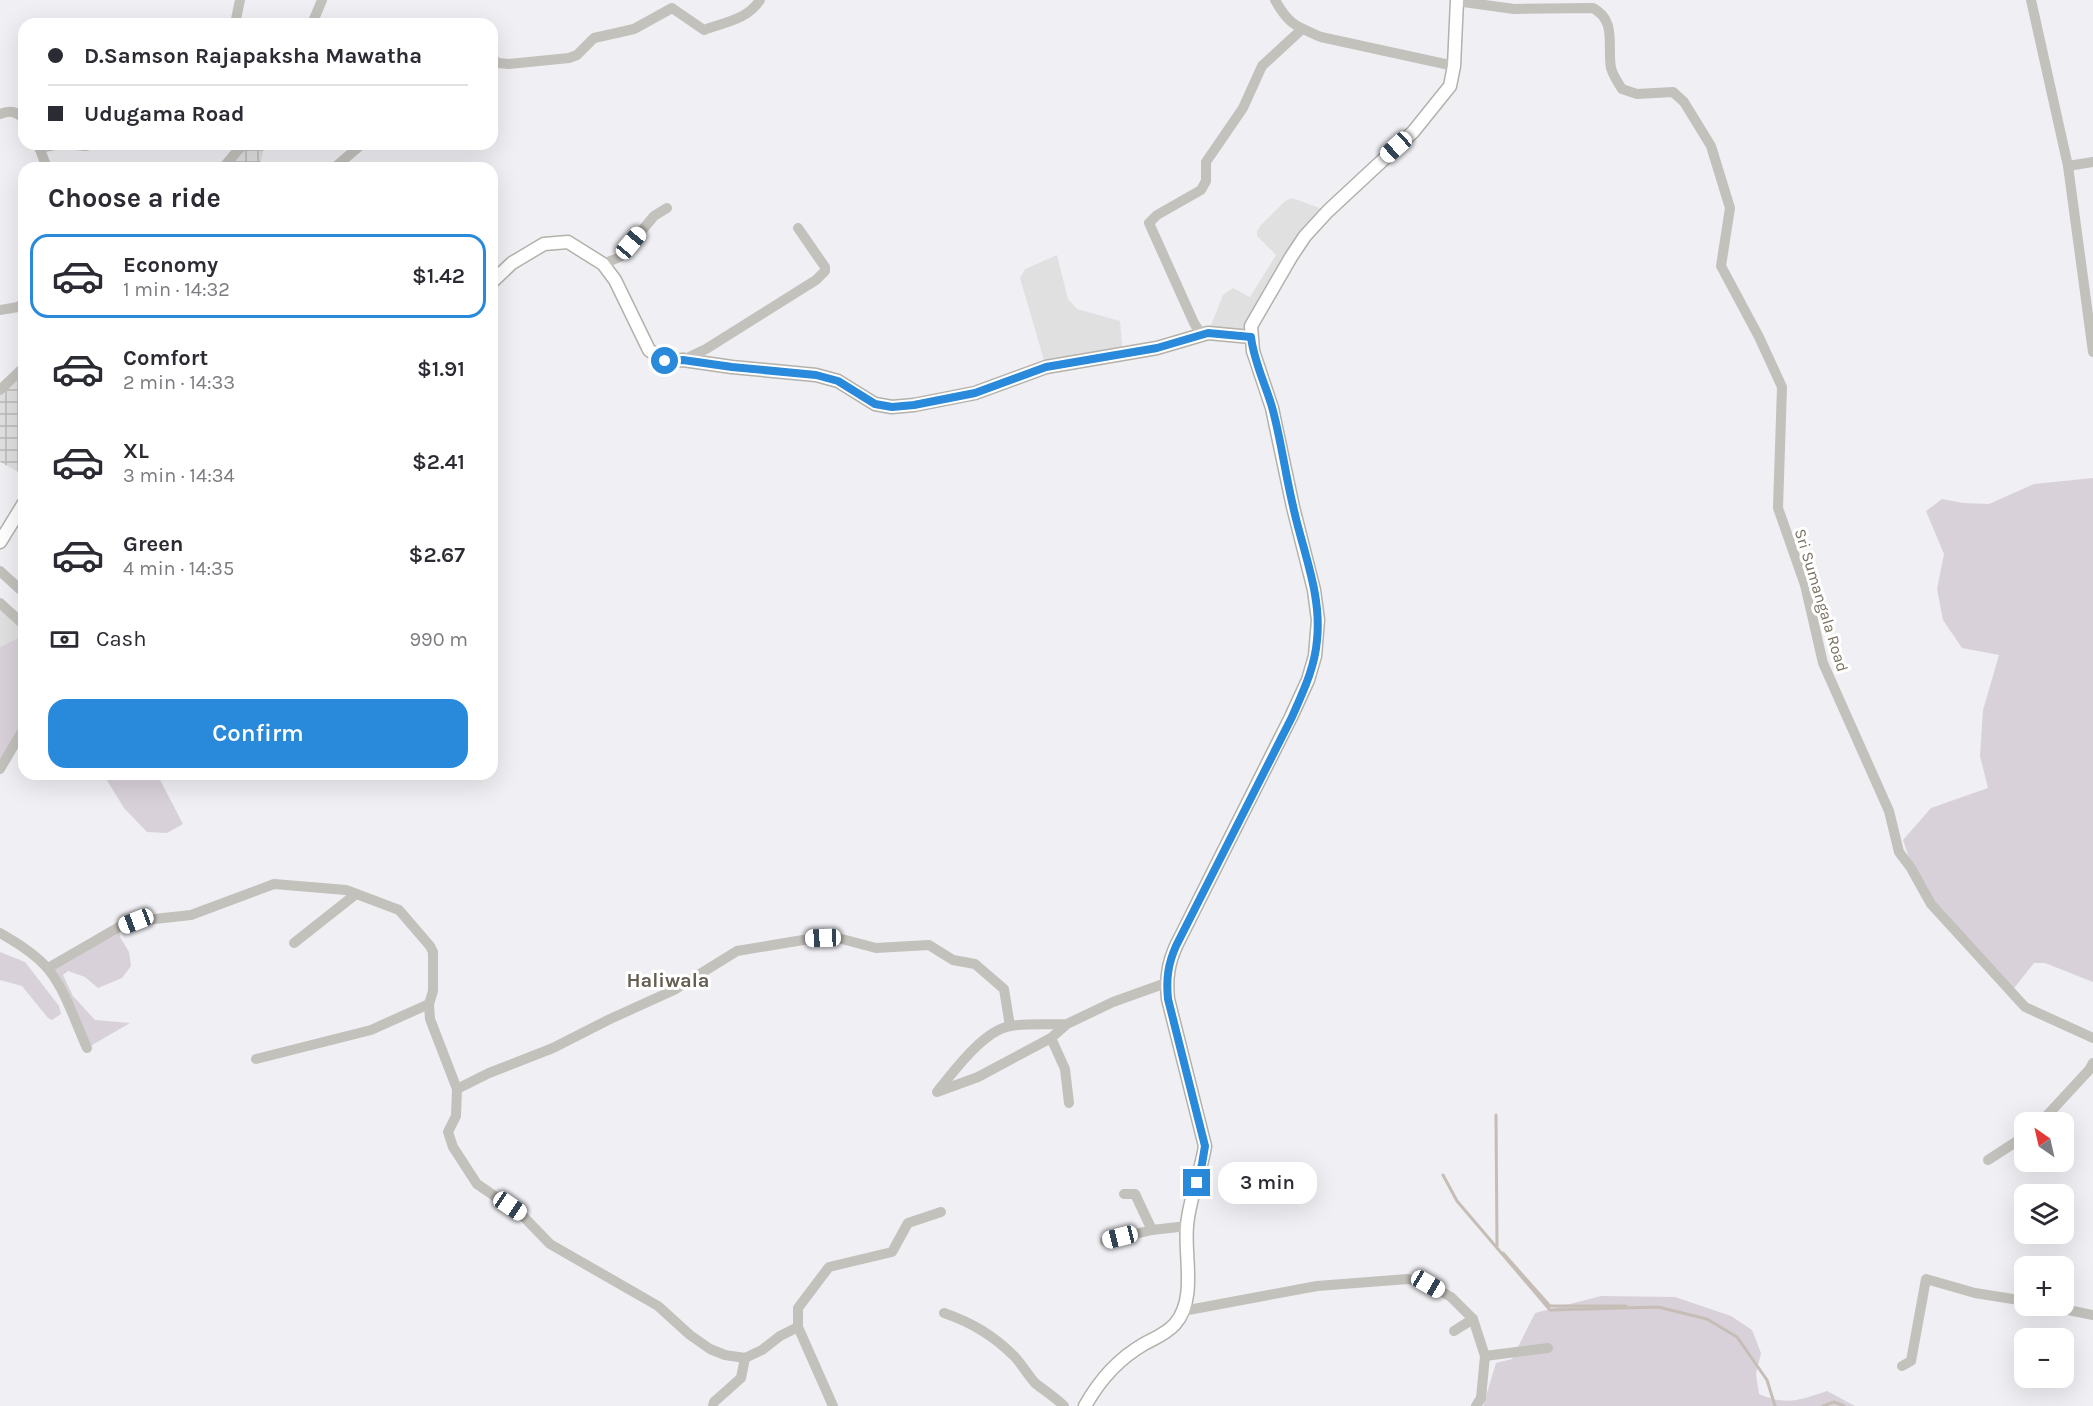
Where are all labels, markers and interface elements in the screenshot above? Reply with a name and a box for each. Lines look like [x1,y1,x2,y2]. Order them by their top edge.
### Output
text: D.Samson Rajapaksha Mawatha [84,43,422,69]
text: Udugama Road [84,101,244,127]
car [1377,128,1415,166]
text: Choose a ride [48,182,221,214]
car [613,223,649,263]
icon: car [51,249,105,303]
text: Economy [123,252,218,278]
text: $1.42 [412,263,465,289]
text: 1 min · 14:32 [123,278,230,301]
icon: car [51,342,105,396]
text: Comfort [123,345,208,371]
route start [651,347,678,374]
text: $1.91 [417,356,465,382]
text: 2 min · 14:33 [123,371,235,394]
icon: car [51,435,105,489]
text: XL [123,438,149,464]
text: $2.41 [412,449,465,475]
text: 3 min · 14:34 [123,464,235,487]
street label: Sri Sumangala Road [1791,526,1852,674]
icon: car [51,528,105,582]
text: Green [123,531,184,557]
text: $2.67 [409,542,465,568]
text: 4 min · 14:35 [123,557,234,580]
icon: cash [48,623,81,656]
text: Cash [96,626,146,652]
text: 990 m [409,628,468,651]
button: Confirm [48,699,468,768]
car [116,906,156,936]
car [805,928,841,948]
district label: Haliwala [626,969,710,992]
north arrow [2014,1112,2074,1172]
map controls [2014,1112,2074,1388]
callout: 3 min [1218,1162,1317,1204]
route end [1183,1169,1210,1196]
text: 3 min [1240,1171,1295,1194]
button: layers [2014,1184,2074,1244]
car [490,1188,530,1224]
car [1100,1224,1140,1250]
button: + [2014,1256,2074,1316]
car [1408,1267,1448,1301]
button: − [2014,1328,2074,1388]

